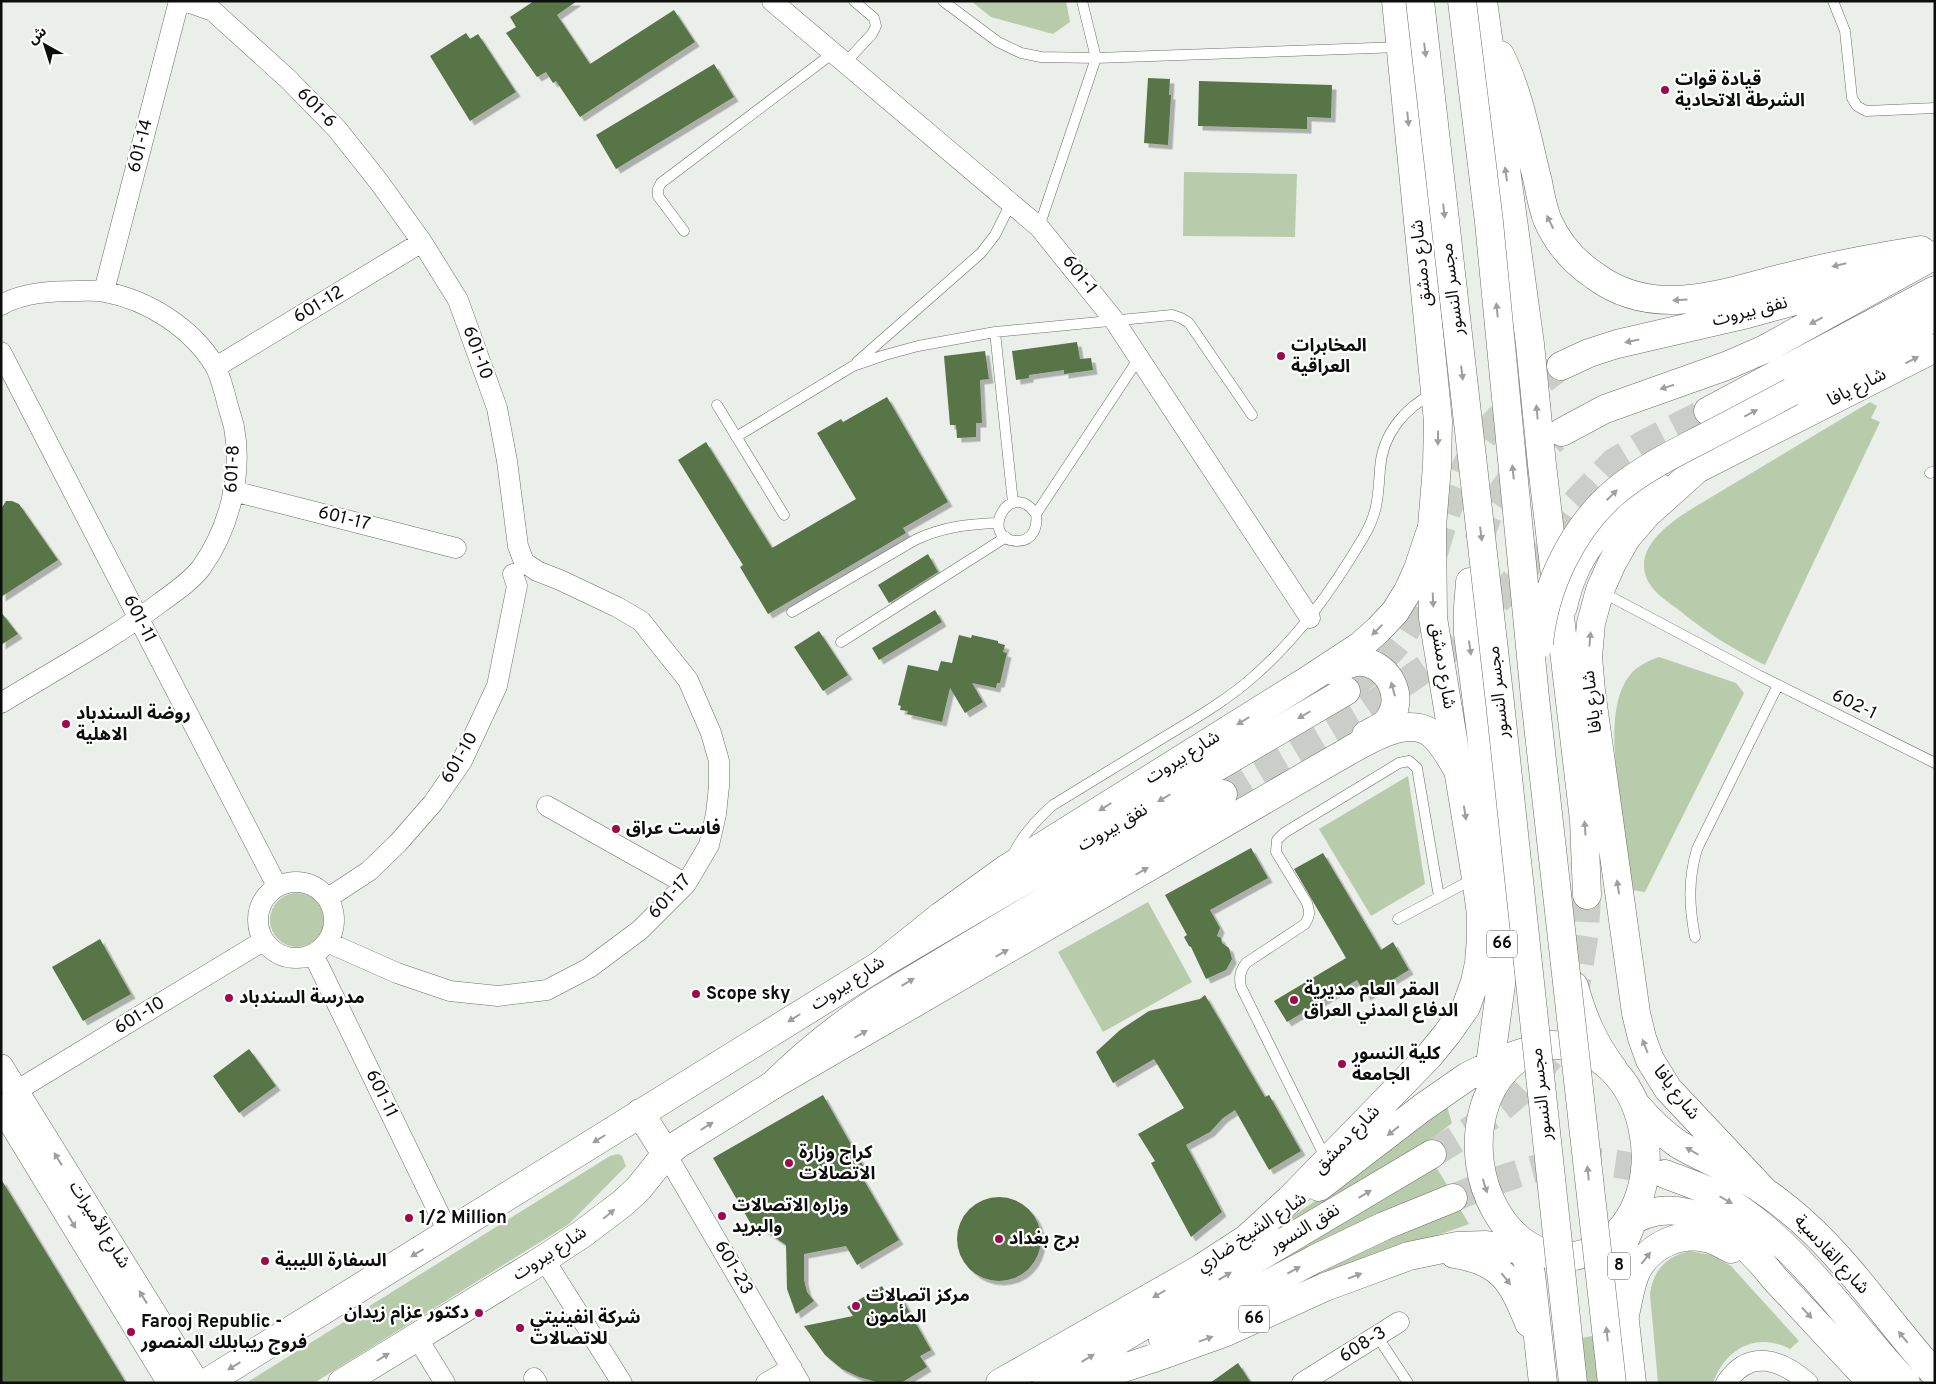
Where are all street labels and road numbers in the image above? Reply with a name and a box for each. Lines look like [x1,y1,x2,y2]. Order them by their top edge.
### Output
street label: 601-6 [291,83,341,133]
street label: 601-14 [123,117,159,175]
street label: شارع دمشق [1406,218,1439,308]
street label: مجسر النسور [1436,241,1470,338]
street label: 601-1 [1056,251,1102,299]
street label: 601-12 [290,281,348,329]
street label: نفق بيروت [1710,292,1790,332]
street label: 601-10 [457,323,497,383]
street label: شارع يافا [1824,363,1891,413]
street label: 601-8 [220,444,246,494]
street label: 601-17 [315,501,373,537]
street label: 601-11 [117,591,161,647]
street label: شارع دمشق [1423,621,1460,711]
street label: مجسر النسور [1483,644,1515,741]
street label: شارع يافا [1578,669,1609,735]
street label: 602-1 [1828,684,1880,726]
street label: شارع بيروت [1141,726,1225,791]
street label: 601-10 [436,728,484,788]
street label: نفق بيروت [1074,799,1152,857]
street label: 601-17 [644,870,696,924]
road number: 66 [1487,931,1517,958]
street label: شارع بيروت [807,952,890,1017]
street label: 601-10 [110,992,170,1040]
street label: مجسر النسور [1526,1046,1558,1143]
street label: شارع يافا [1647,1061,1705,1126]
street label: 601-11 [360,1066,402,1122]
street label: شارع دمشق [1308,1101,1386,1180]
street label: شارع الأميرات [62,1177,135,1274]
street label: شارع الشيخ ضاري [1193,1188,1312,1279]
street label: نفق النسور [1265,1199,1344,1259]
street label: شارع القادسية [1788,1210,1874,1300]
street label: شارع بيروت [509,1222,592,1287]
street label: 601-23 [708,1237,758,1299]
road number: 8 [1608,1252,1630,1280]
road number: 66 [1239,1306,1269,1332]
street label: 608-3 [1335,1322,1391,1368]

